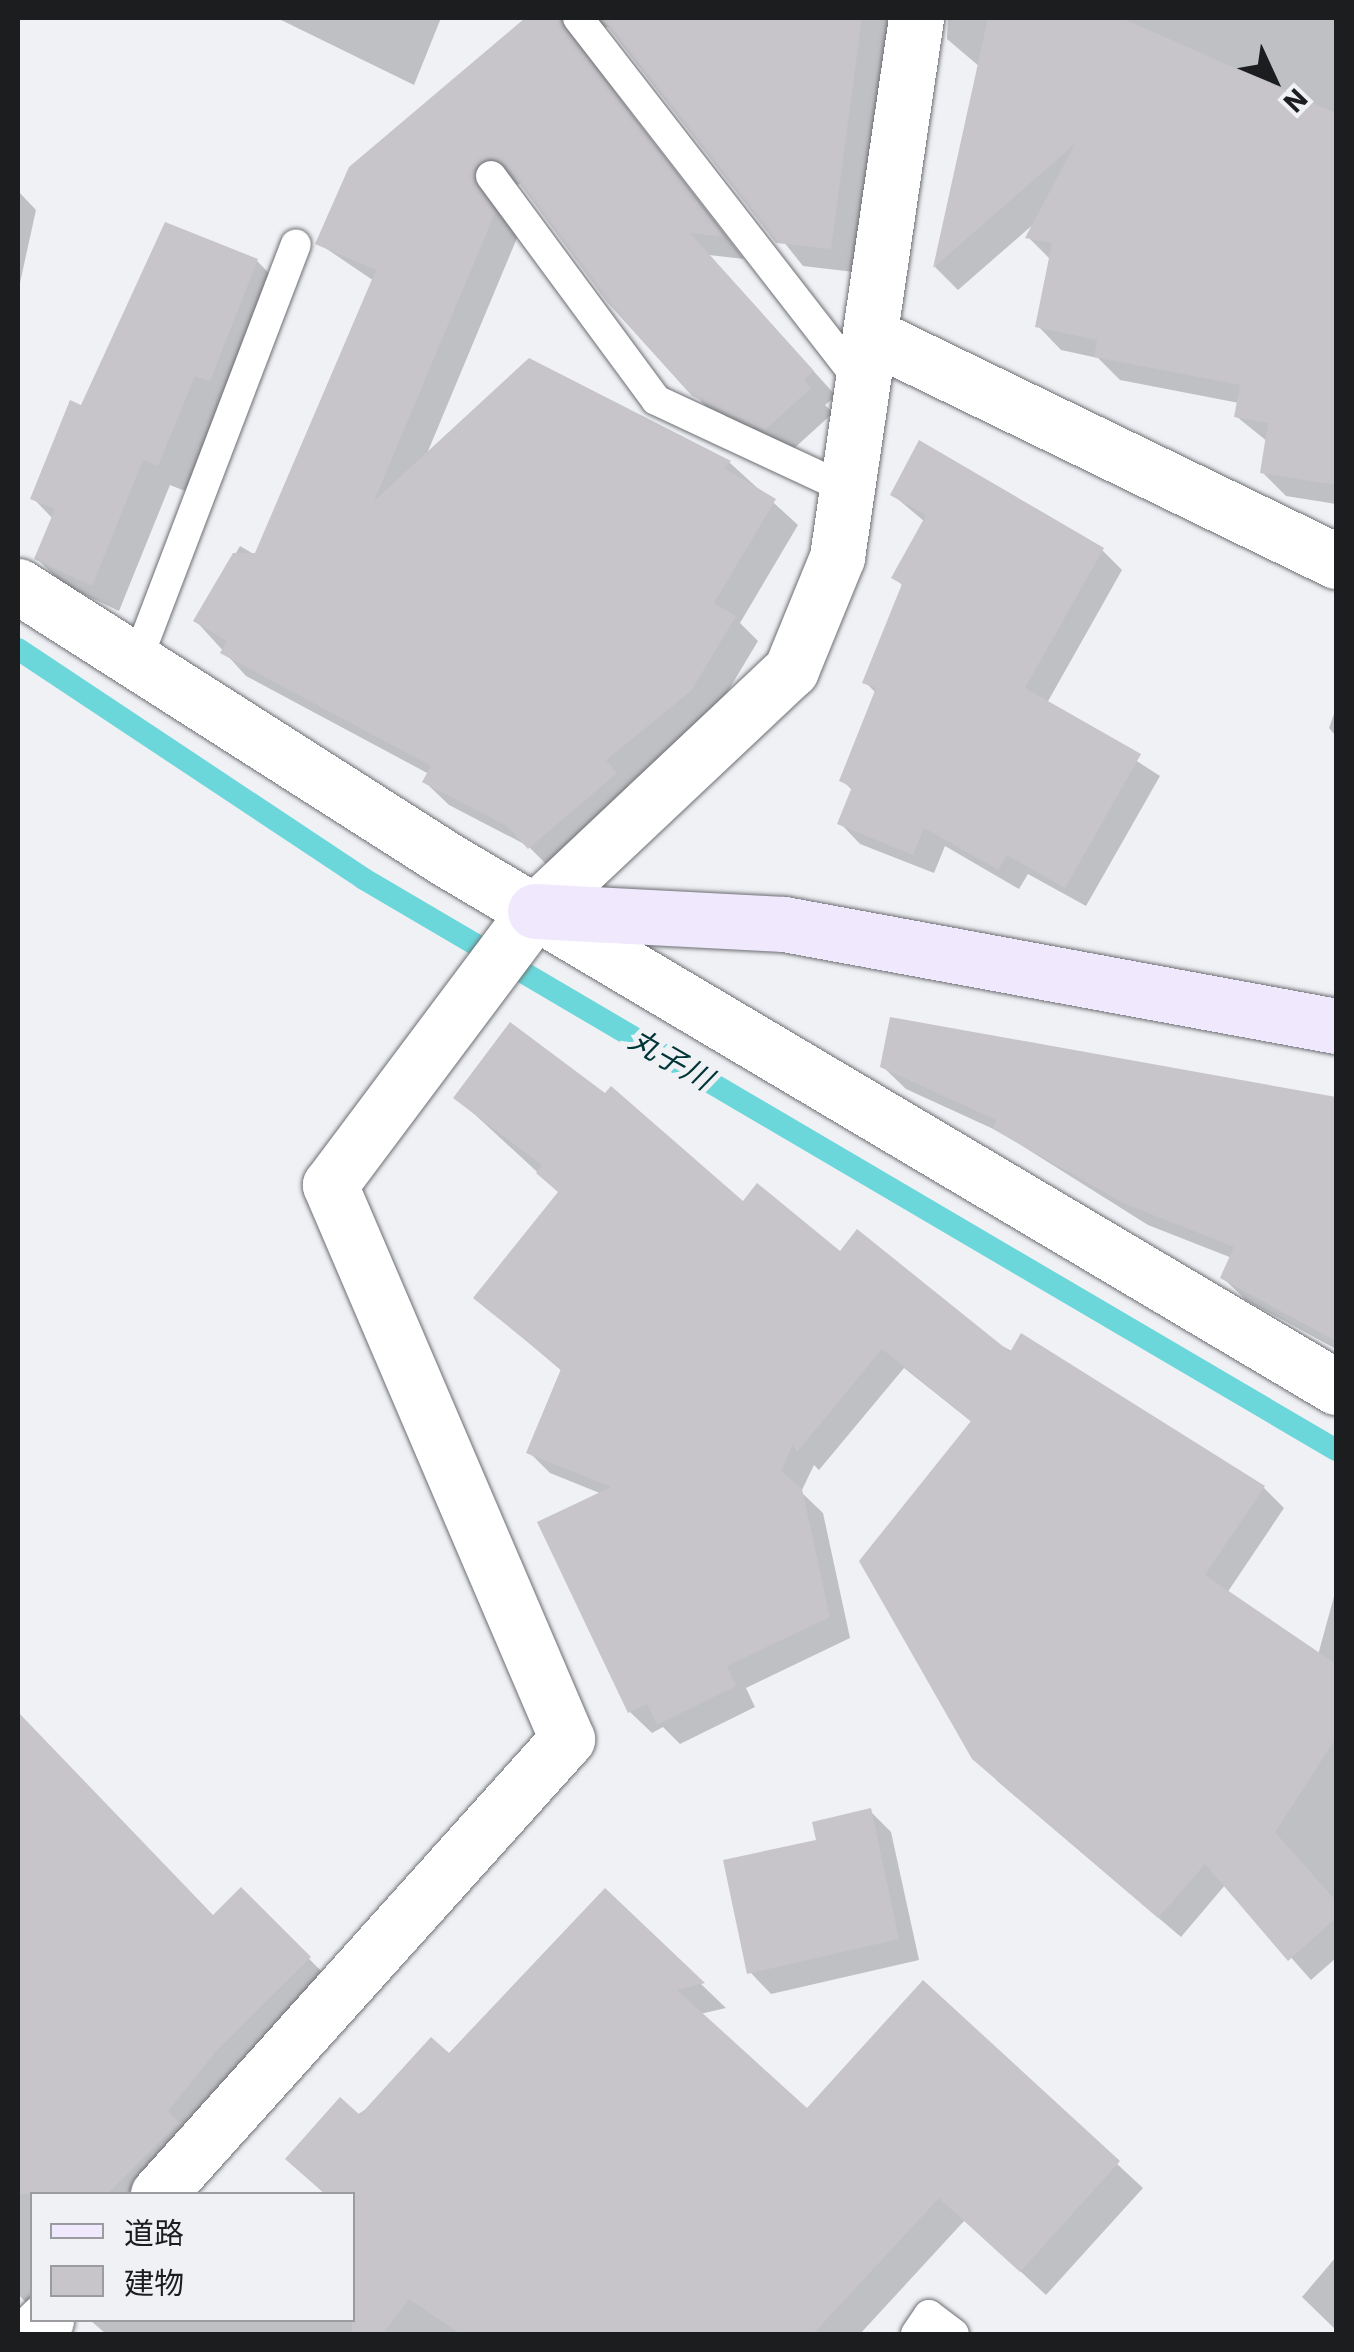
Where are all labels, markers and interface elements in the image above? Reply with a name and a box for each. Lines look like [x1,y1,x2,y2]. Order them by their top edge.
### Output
north arrow [1224,30,1324,130]
text: N [1276,81,1316,121]
water label: 丸子川 [623,1021,719,1097]
legend [30,2192,355,2322]
text: 道路 [124,2213,184,2252]
text: 建物 [124,2263,184,2302]

